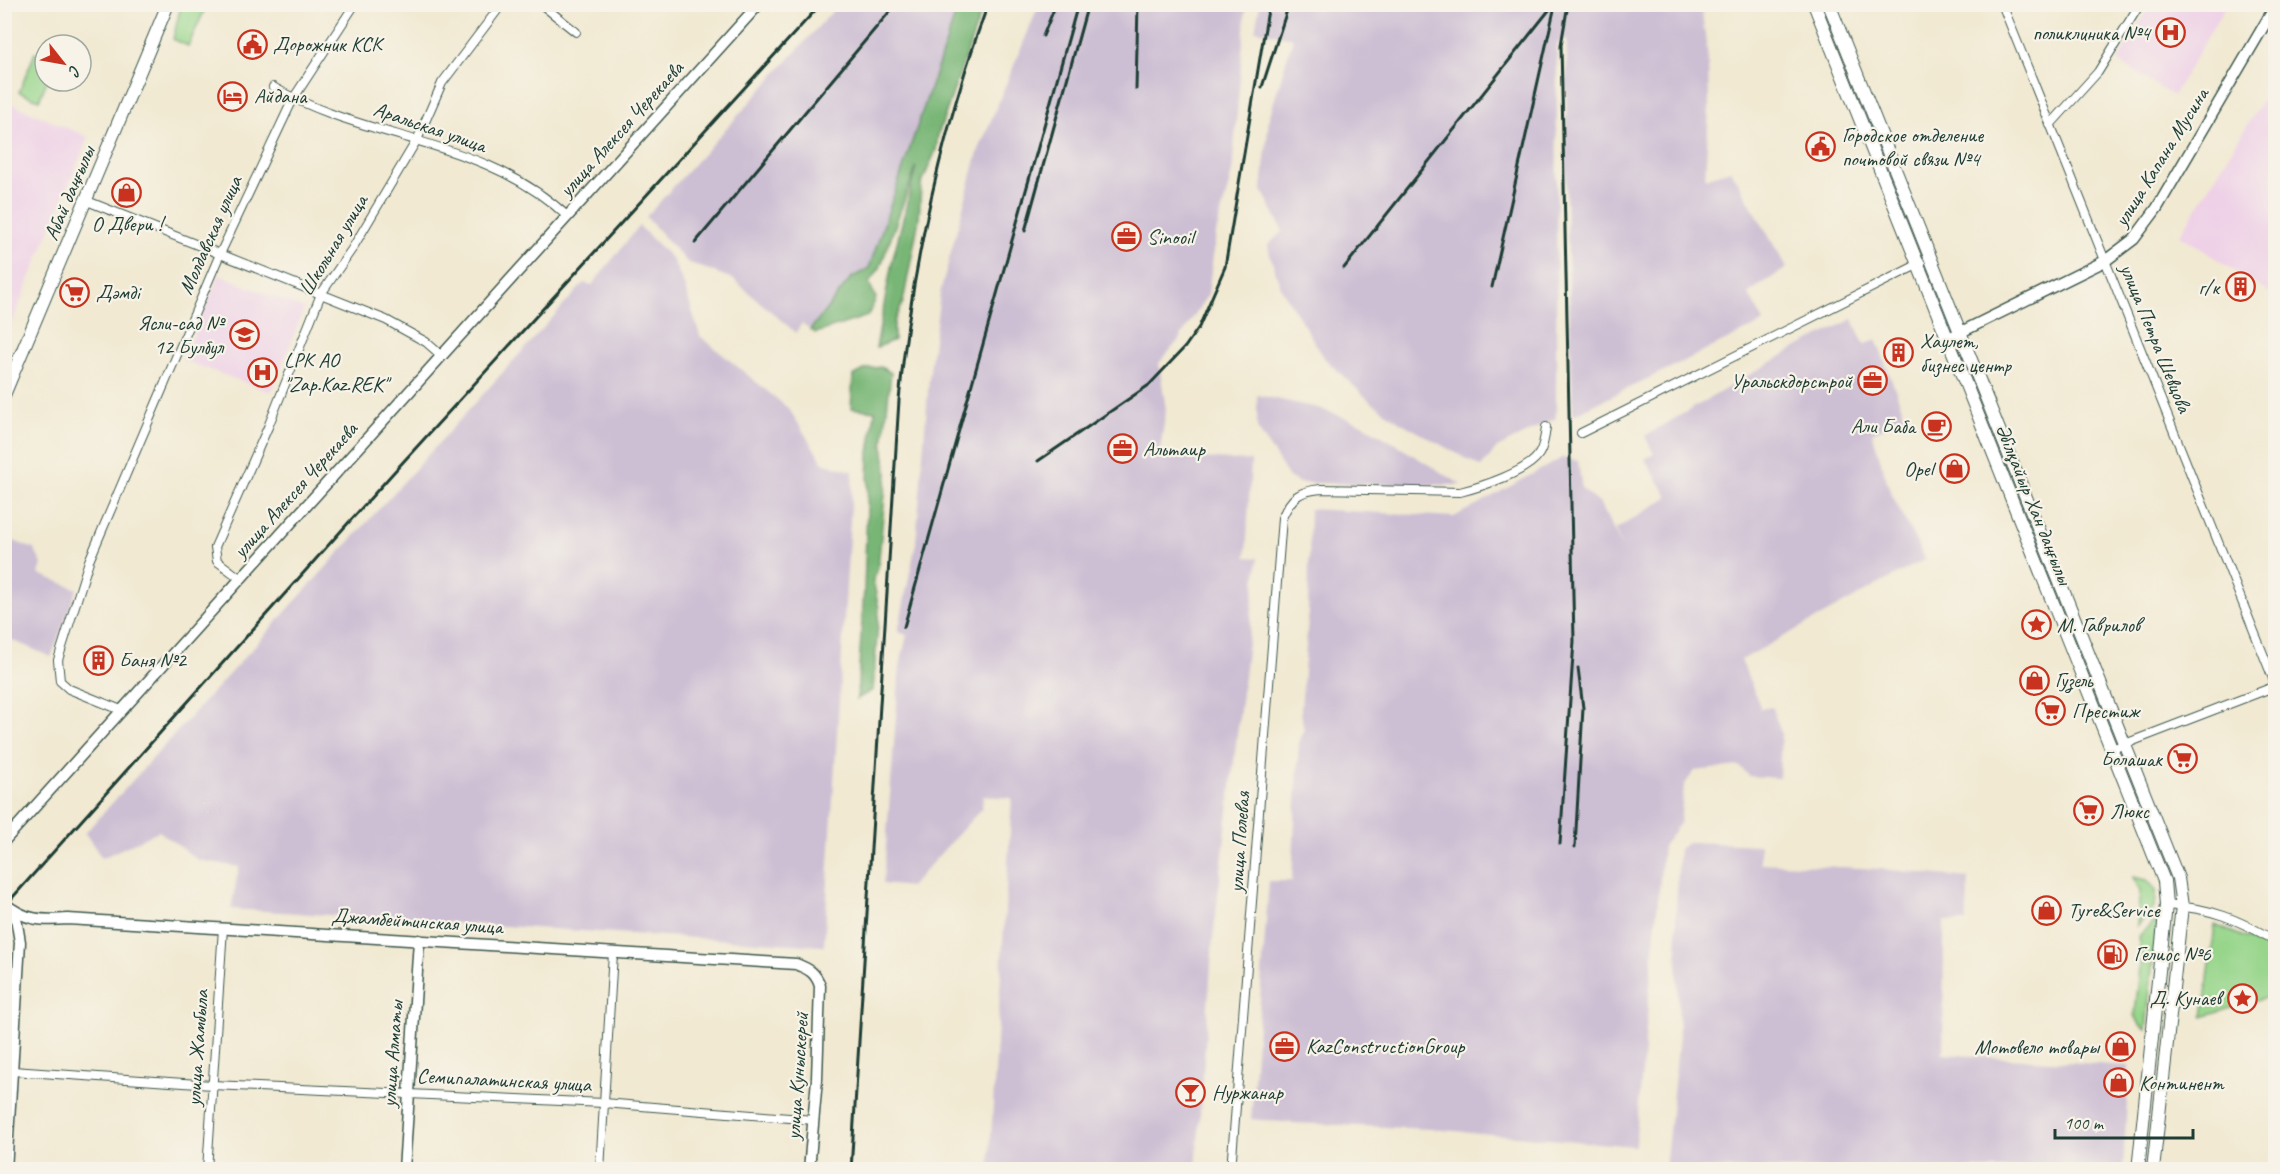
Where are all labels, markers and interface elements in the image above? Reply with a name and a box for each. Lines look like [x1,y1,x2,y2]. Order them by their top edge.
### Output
hospital icon: поликлиника №4 [2155,17,2187,49]
place label: поликлиника №4 [2033,20,2153,46]
public building icon: Дорожник КСК [236,28,268,60]
place label: Дорожник КСК [273,31,385,57]
north arrow [33,33,93,93]
street label: улица Алексея Черекаева [552,54,690,204]
text: С [63,62,86,81]
hotel icon: Айдана [217,80,249,112]
street label: улица Капана Мусина [2107,81,2215,233]
place label: Айдана [254,83,308,109]
street label: Аральская улица [370,96,492,159]
place label: Городское отделение почтовой связи №4 [1842,122,1984,172]
public building icon: Городское отделение почтовой связи №4 [1805,131,1837,163]
street label: Абай даңғылы [37,140,101,244]
street label: Молдавская улица [172,170,248,298]
shop icon: О Двери ! [111,177,143,209]
street label: Школьная улица [293,188,375,300]
place label: О Двери ! [92,211,167,237]
office icon: Sinooil [1110,221,1142,253]
place label: Sinooil [1147,224,1197,250]
street label: улица Петра Шевцова [2114,258,2198,418]
building icon: г/к [2224,271,2256,303]
place label: г/к [2198,274,2221,300]
supermarket icon: Дəмді [59,276,91,308]
place label: Дəмді [96,279,143,305]
place label: Ясли-сад № 12 Булбул [137,310,226,360]
school or university icon: Ясли-сад № 12 Булбул [228,319,260,351]
place label: Хаулет, бизнес центр [1920,328,2012,378]
building icon: Хаулет, бизнес центр [1883,337,1915,369]
place label: LPK AO "Zap.Kaz.REK" [284,347,392,397]
hospital icon: LPK AO "Zap.Kaz.REK" [247,356,279,388]
office icon: Уральскдорстрой [1857,365,1889,397]
place label: Уральскдорстрой [1731,368,1853,394]
cafe icon: Али Баба [1920,410,1952,442]
place label: Али Баба [1851,413,1917,439]
street label: улица Алексея Черекаева [226,415,364,565]
street label: Әбілқайыр Хан даңғылы [1990,420,2079,590]
office icon: Альтаир [1106,433,1138,465]
place label: Альтаир [1143,436,1206,462]
shop icon: Opel [1938,453,1970,485]
place label: Opel [1904,456,1936,482]
place icon: М. Гаврилов [2020,609,2052,641]
place label: М. Гаврилов [2057,612,2145,638]
building icon: Баня №2 [82,644,114,676]
place label: Баня №2 [119,647,187,673]
shop icon: Гузель [2018,664,2050,696]
place label: Гузель [2055,667,2094,694]
supermarket icon: Престиж [2035,695,2067,727]
place label: Престиж [2072,698,2141,724]
supermarket icon: Болашак [2167,743,2199,775]
place label: Болашак [2101,746,2163,772]
street label: улица Полевая [1222,789,1256,895]
supermarket icon: Люкс [2073,795,2105,827]
place label: Люкс [2110,798,2151,824]
shop icon: Tyre&Service [2031,894,2063,926]
place label: Tyre&Service [2068,897,2161,923]
street label: Джамбейтинская улица [330,902,506,940]
fuel station icon: Гелиос №6 [2097,938,2129,970]
place label: Гелиос №6 [2134,941,2211,967]
place icon: Д. Кунаев [2226,982,2258,1014]
place label: Д. Кунаев [2150,985,2225,1011]
street label: улица Жамбыла [180,987,214,1109]
street label: улица Алматы [375,998,409,1110]
street label: улица Куныскерей [779,1010,815,1143]
office icon: KazConstructionGroup [1269,1030,1301,1062]
shop icon: Мотовело товары [2104,1031,2136,1063]
place label: KazConstructionGroup [1306,1033,1465,1059]
place label: Мотовело товары [1974,1034,2101,1060]
street label: Семипалатинская улица [416,1062,594,1098]
shop icon: Континент [2102,1067,2134,1099]
place label: Континент [2139,1070,2225,1096]
bar icon: Нуржанар [1175,1076,1207,1108]
place label: Нуржанар [1212,1079,1284,1105]
scale bar [2055,1102,2193,1140]
text: 100 m [2064,1112,2105,1134]

